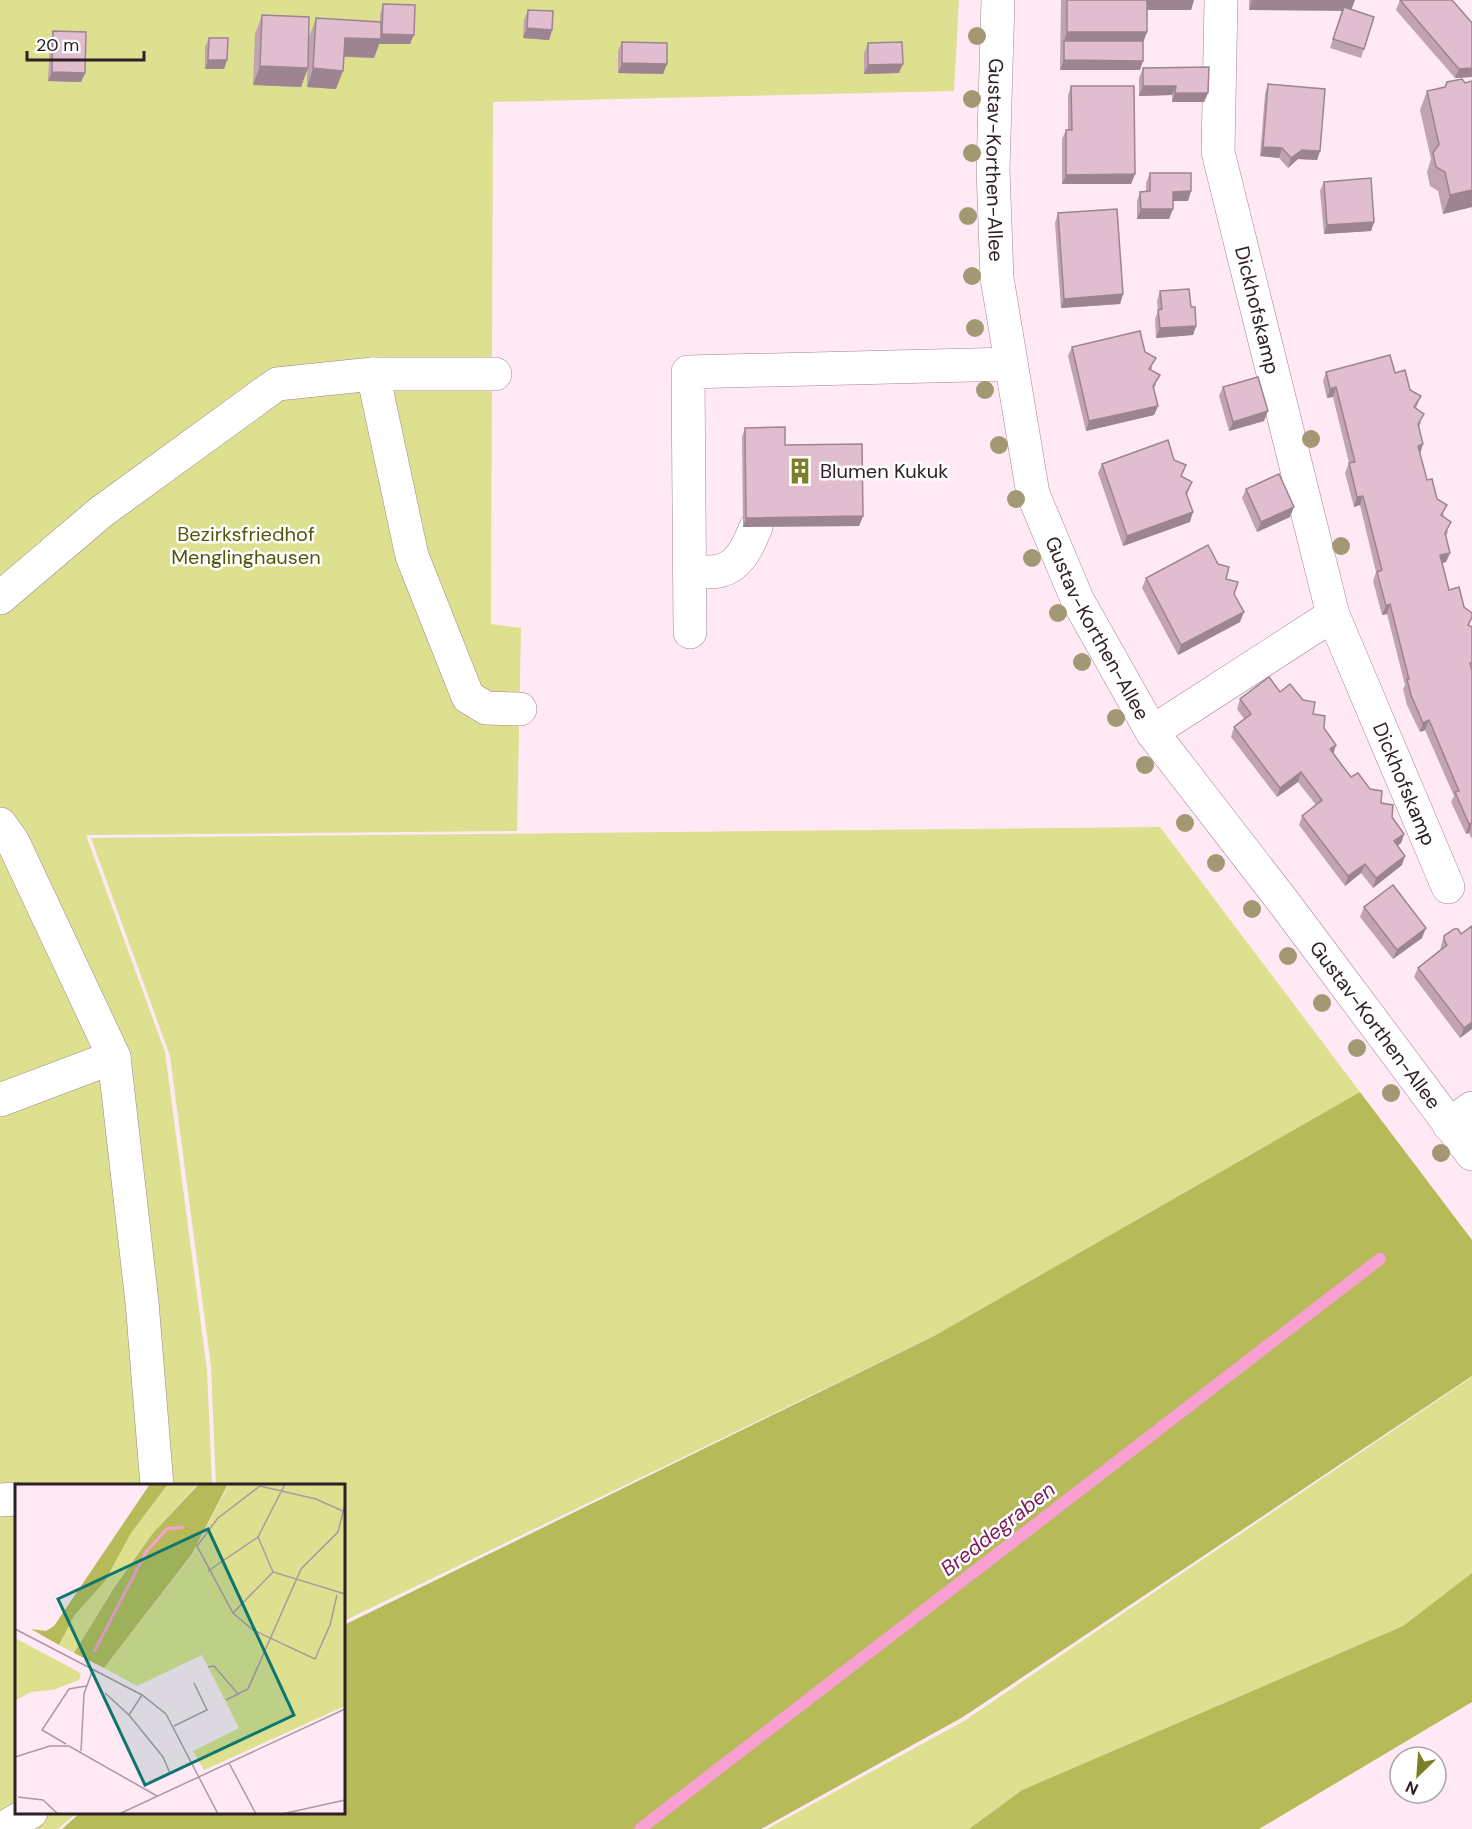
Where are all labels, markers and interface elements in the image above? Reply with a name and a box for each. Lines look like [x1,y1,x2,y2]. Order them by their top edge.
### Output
scale bar [27,24,144,62]
text: 20 m [36,33,79,57]
street label: Gustav-Korthen-Allee [980,58,1009,262]
street label: Dickhofskamp [1229,243,1286,377]
building icon: Blumen Kukuk [785,456,815,486]
place label: Blumen Kukuk [820,458,948,484]
park label: Bezirksfriedhof Menglinghausen [171,521,321,570]
street label: Gustav-Korthen-Allee [1039,532,1156,725]
street label: Dickhofskamp [1367,719,1442,849]
street label: Gustav-Korthen-Allee [1304,936,1447,1114]
water label: Breddegraben [935,1475,1061,1583]
inset map [15,1484,345,1814]
north arrow [1388,1745,1448,1805]
text: N [1402,1776,1422,1800]

